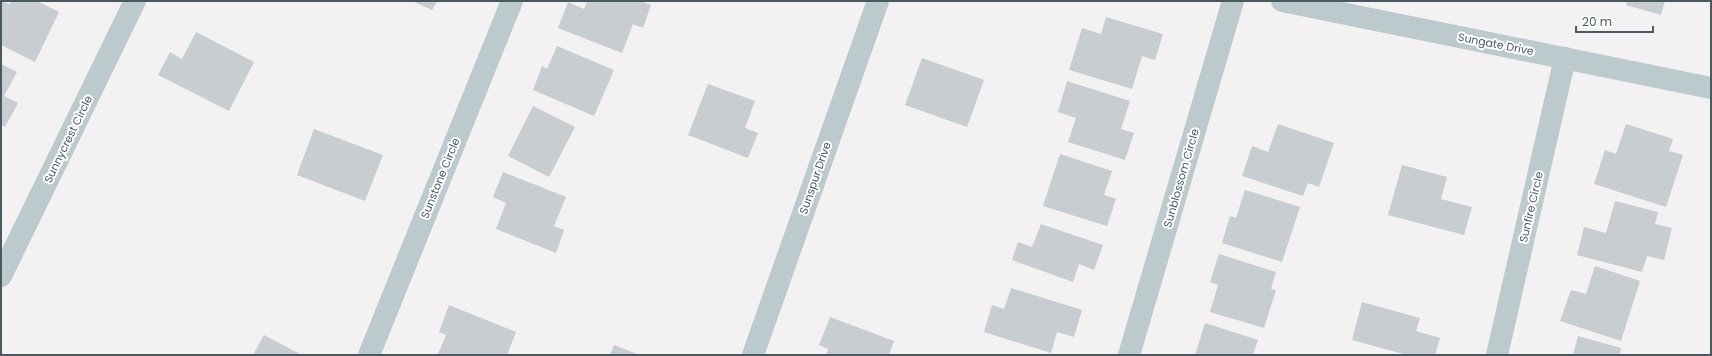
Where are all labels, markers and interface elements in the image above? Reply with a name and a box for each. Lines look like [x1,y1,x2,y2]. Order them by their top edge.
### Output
scale bar [1576,8,1653,34]
text: 20 m [1582,13,1612,30]
street label: Sungate Drive [1457,29,1535,59]
street label: Sunnycrest Circle [40,92,96,185]
street label: Sunblossom Circle [1159,127,1203,229]
street label: Sunstone Circle [417,135,464,221]
street label: Sunspur Drive [795,140,835,216]
street label: Sunfire Circle [1515,170,1547,244]

